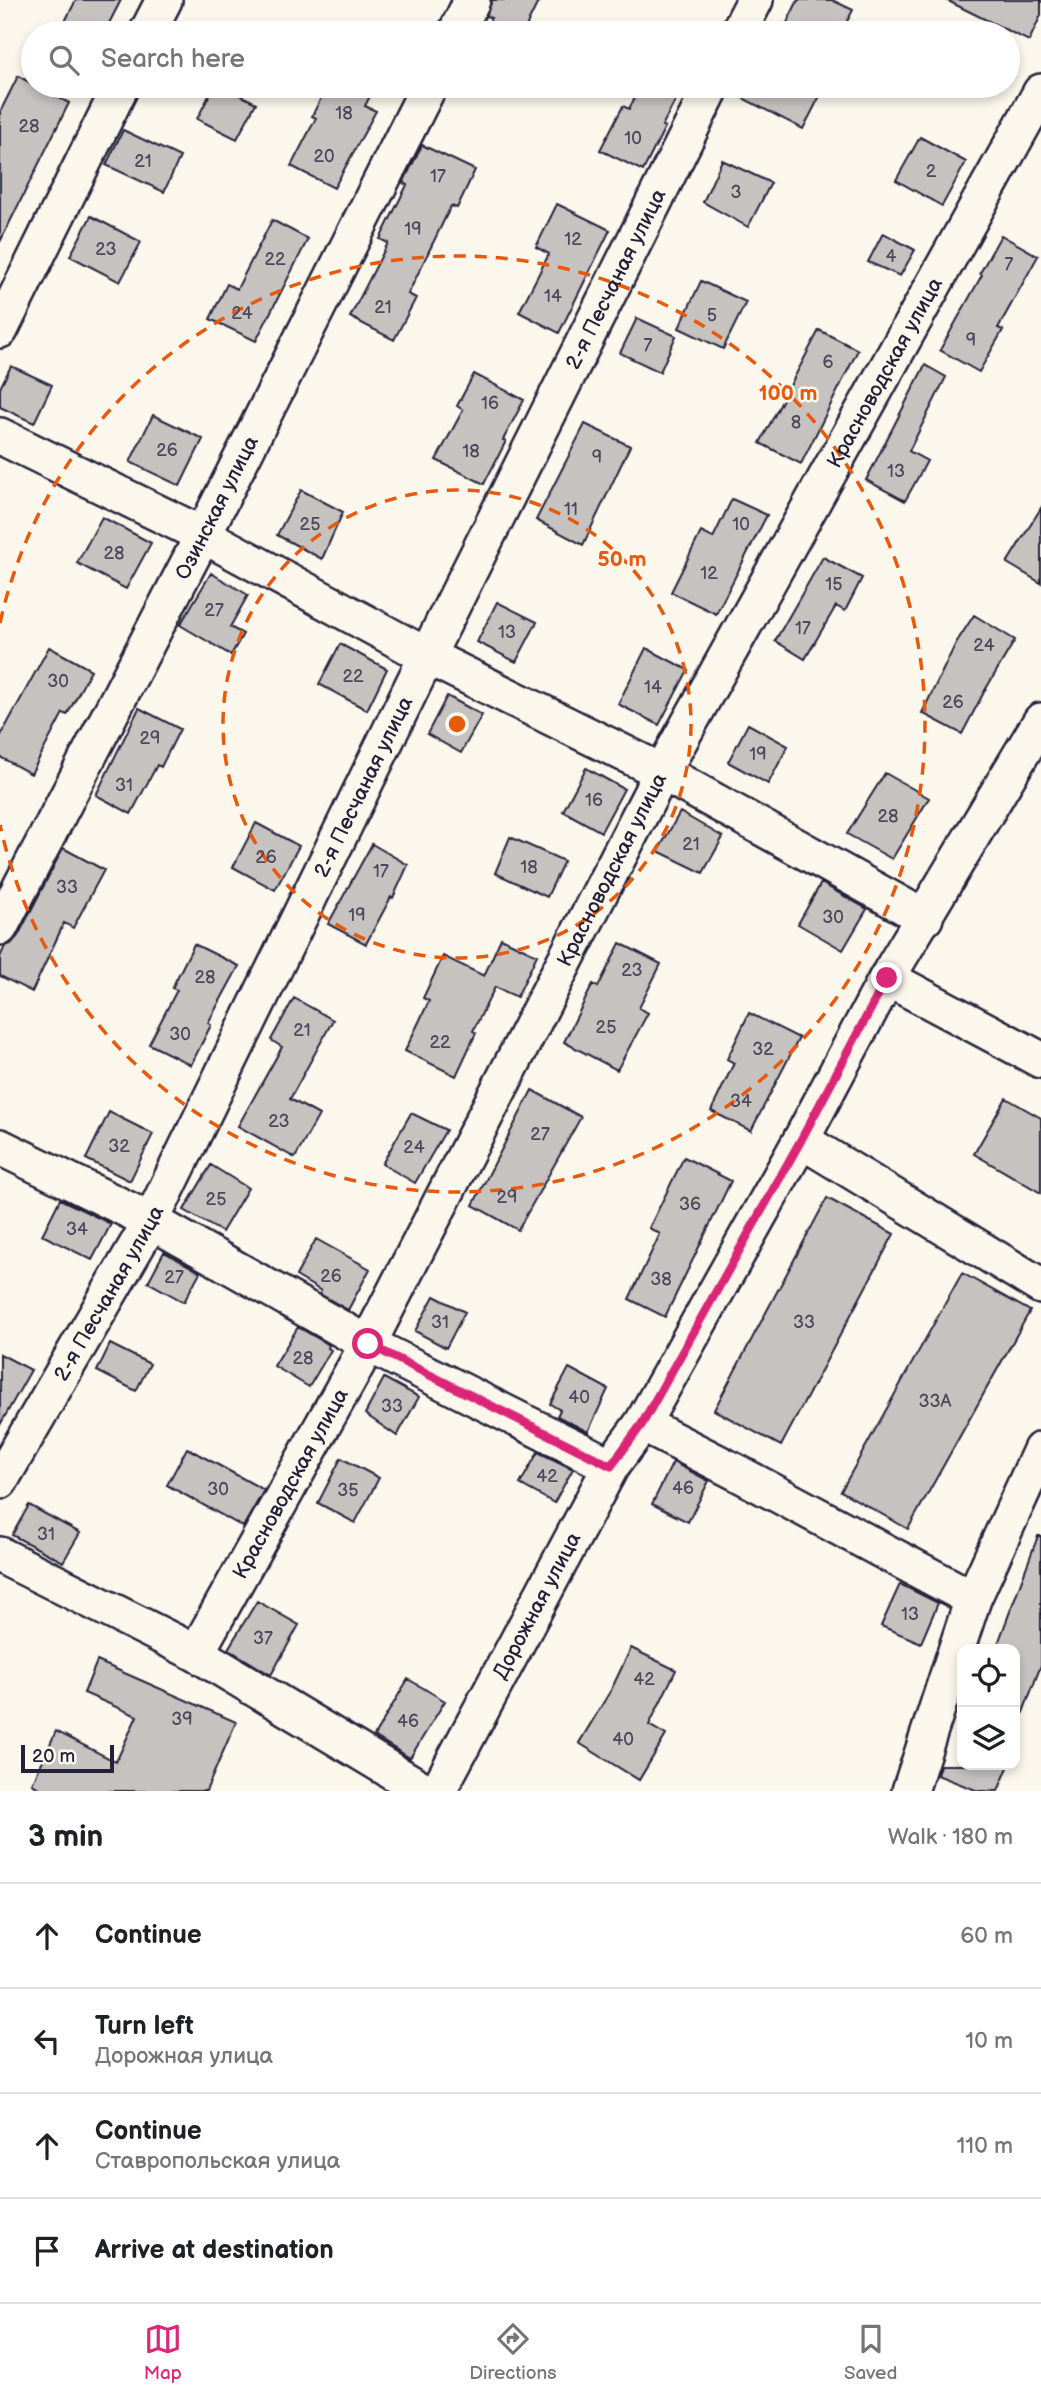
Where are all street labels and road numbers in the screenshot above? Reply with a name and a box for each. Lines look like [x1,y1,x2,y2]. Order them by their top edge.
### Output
street label: 2-я Песчаная улица [560,184,671,373]
street label: Красноводская улица [822,272,948,472]
street label: Озинская улица [170,431,264,584]
street label: 2-я Песчаная улица [308,692,418,881]
street label: Красноводская улица [552,768,672,971]
street label: 2-я Песчаная улица [48,1201,169,1385]
street label: Красноводская улица [227,1383,354,1583]
street label: Дорожная улица [487,1527,586,1683]

